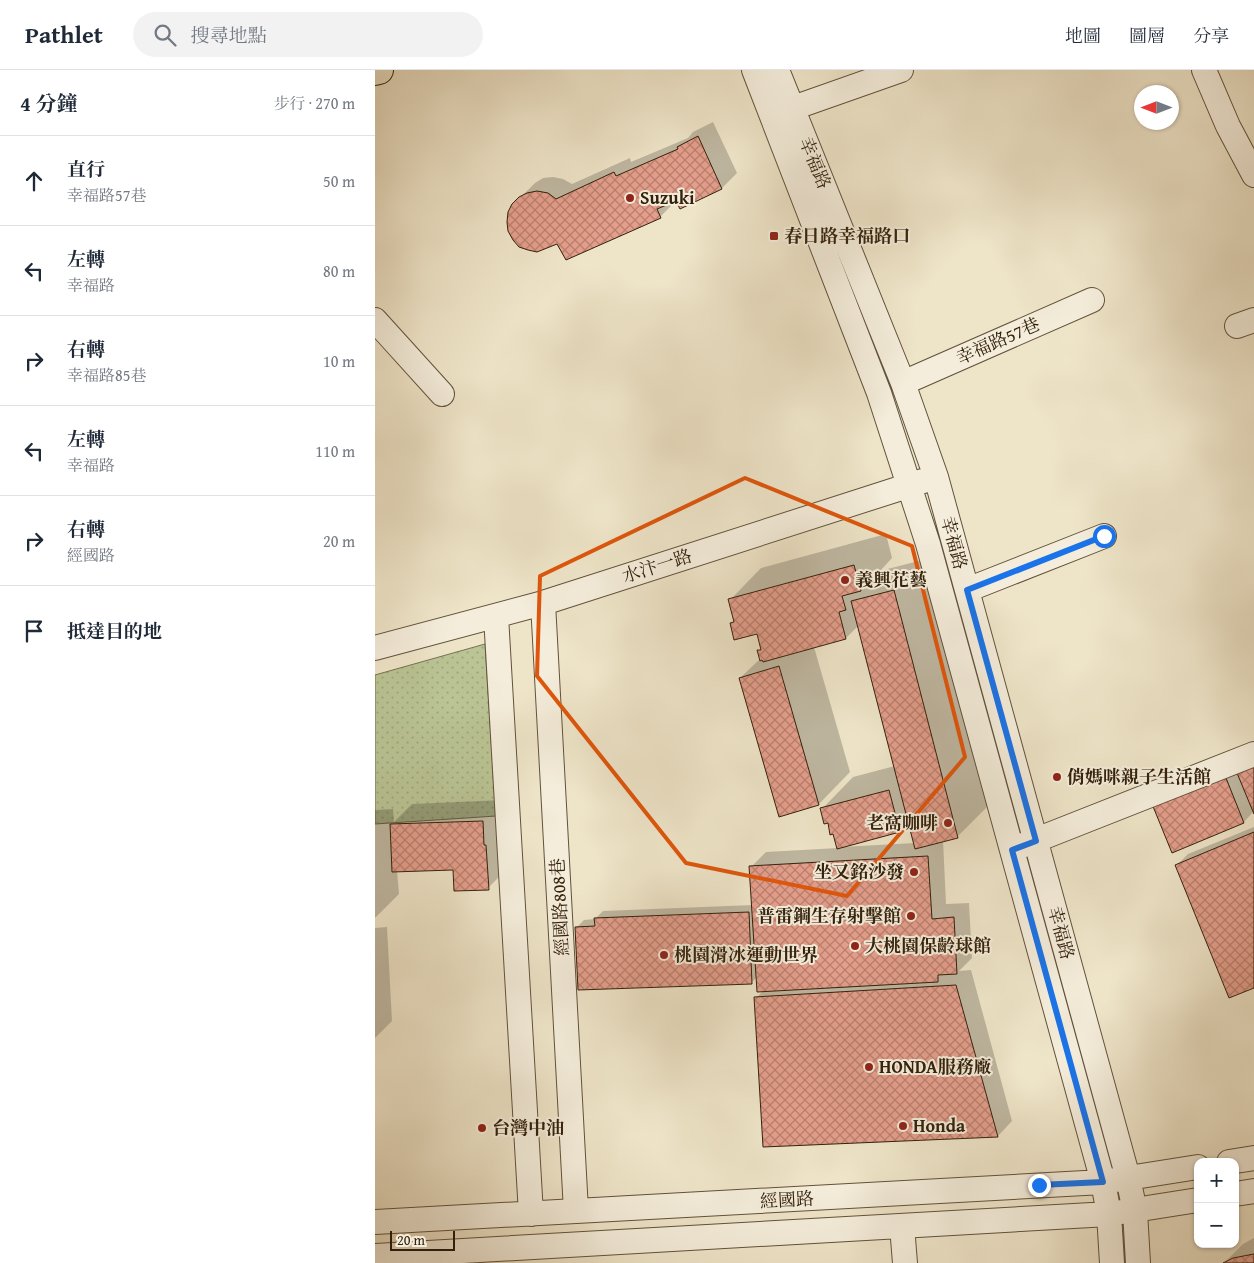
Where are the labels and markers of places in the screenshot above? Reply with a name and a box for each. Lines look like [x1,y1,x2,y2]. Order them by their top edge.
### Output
place label: Suzuki [640,184,695,211]
marker: Suzuki [624,192,636,204]
place label: 春日路幸福路口 [784,222,910,249]
marker: 春日路幸福路口 [768,230,780,242]
place label: 義興花藝 [855,566,927,593]
marker: 義興花藝 [839,574,851,586]
place label: 俏媽咪親子生活館 [1067,763,1211,790]
marker: 俏媽咪親子生活館 [1051,771,1063,783]
place label: 老窩咖啡 [866,809,938,836]
marker: 老窩咖啡 [942,817,954,829]
place label: 坐又銘沙發 [814,858,904,885]
marker: 坐又銘沙發 [908,866,920,878]
place label: 普雷鋼生存射擊館 [757,902,901,929]
marker: 普雷鋼生存射擊館 [905,910,917,922]
place label: 大桃園保齡球館 [865,932,991,959]
marker: 大桃園保齡球館 [849,940,861,952]
place label: 桃園滑冰運動世界 [674,941,818,968]
marker: 桃園滑冰運動世界 [658,949,670,961]
place label: HONDA服務廠 [879,1053,992,1080]
marker: HONDA服務廠 [863,1061,875,1073]
place label: Honda [913,1112,966,1139]
place label: 台灣中油 [492,1114,564,1141]
marker: Honda [897,1120,909,1132]
marker: 台灣中油 [476,1122,488,1134]

